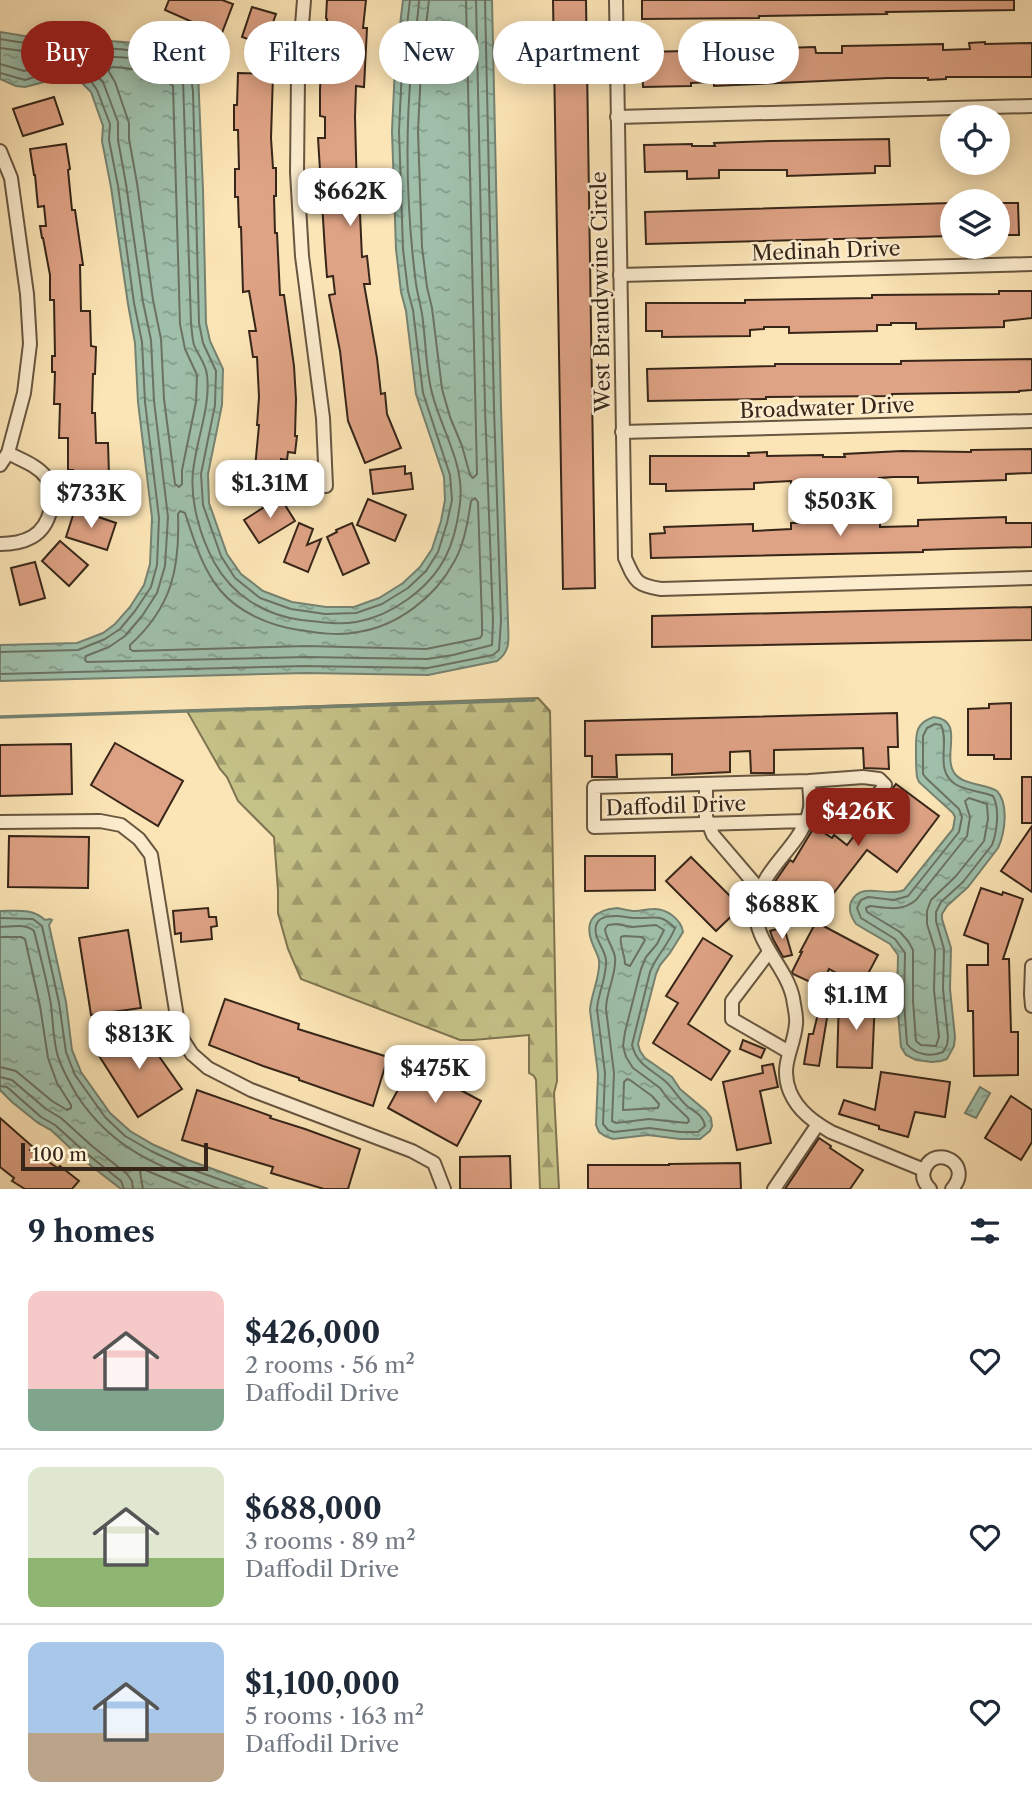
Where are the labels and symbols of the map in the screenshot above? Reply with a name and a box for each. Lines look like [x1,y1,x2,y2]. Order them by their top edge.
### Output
pin: $662K [301,168,399,228]
street label: West Brandywine Circle [586,171,615,414]
street label: Medinah Drive [751,235,901,266]
street label: Broadwater Drive [739,392,915,423]
pin: $1.31M [213,461,327,520]
pin: $733K [42,470,140,530]
pin: $503K [791,478,889,538]
pin: $426K [809,788,907,848]
street label: Daffodil Drive [605,791,747,820]
pin: $688K [733,881,831,941]
pin: $1.1M [807,972,905,1032]
pin: $813K [90,1012,188,1071]
pin: $475K [386,1046,484,1105]
scale bar [21,1140,208,1172]

